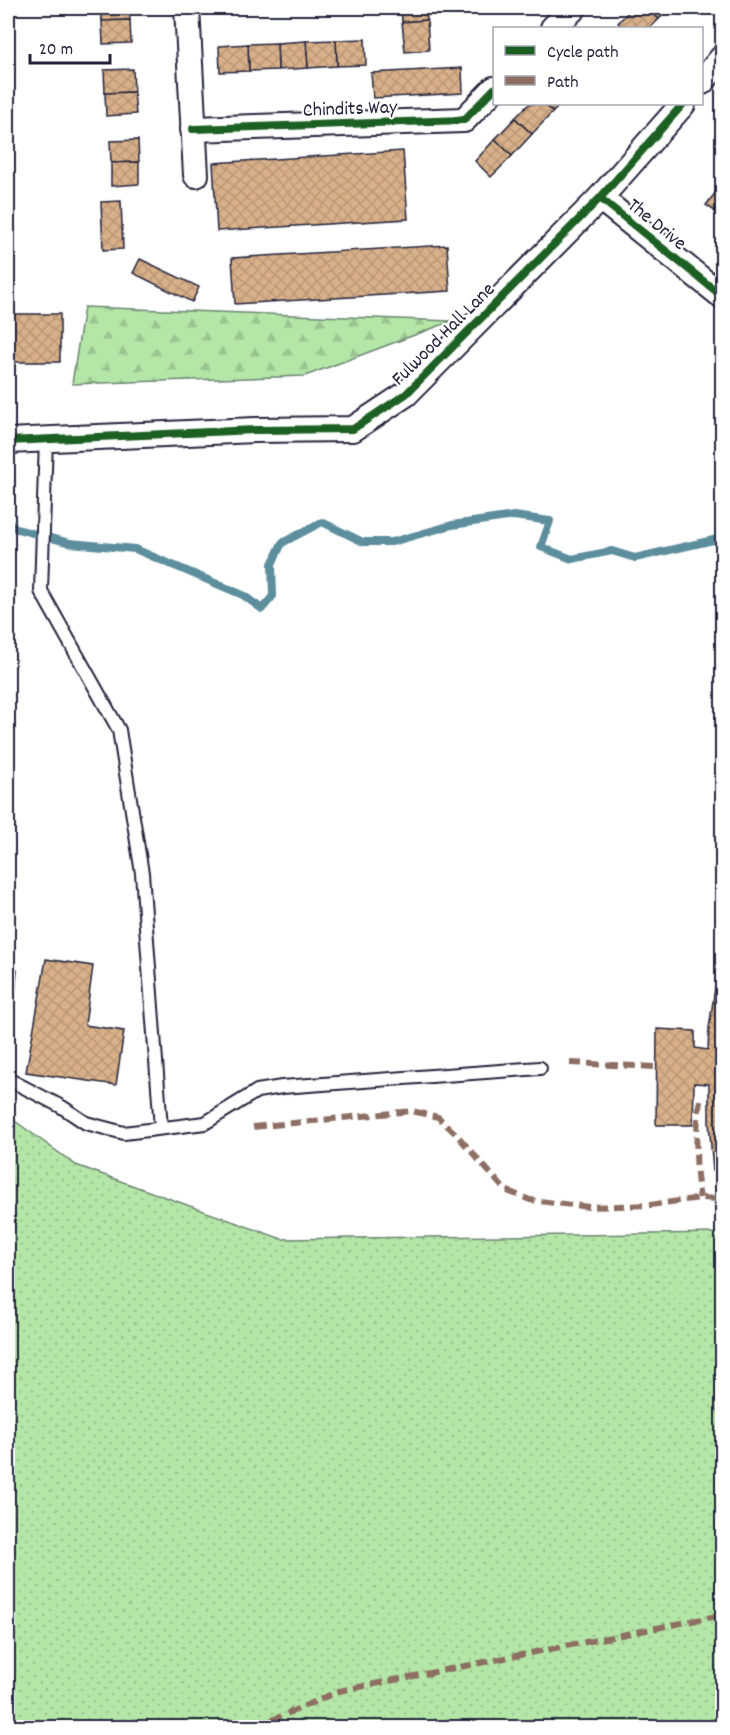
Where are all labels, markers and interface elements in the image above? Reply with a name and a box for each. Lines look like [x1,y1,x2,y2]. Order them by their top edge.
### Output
scale bar [30,27,110,65]
legend [493,27,703,105]
text: 20 m [39,38,73,63]
text: Cycle path [547,41,618,66]
text: Path [547,71,579,96]
street label: Chindits Way [302,94,399,126]
street label: The Drive [620,193,692,258]
street label: Fulwood Hall Lane [386,277,502,393]

